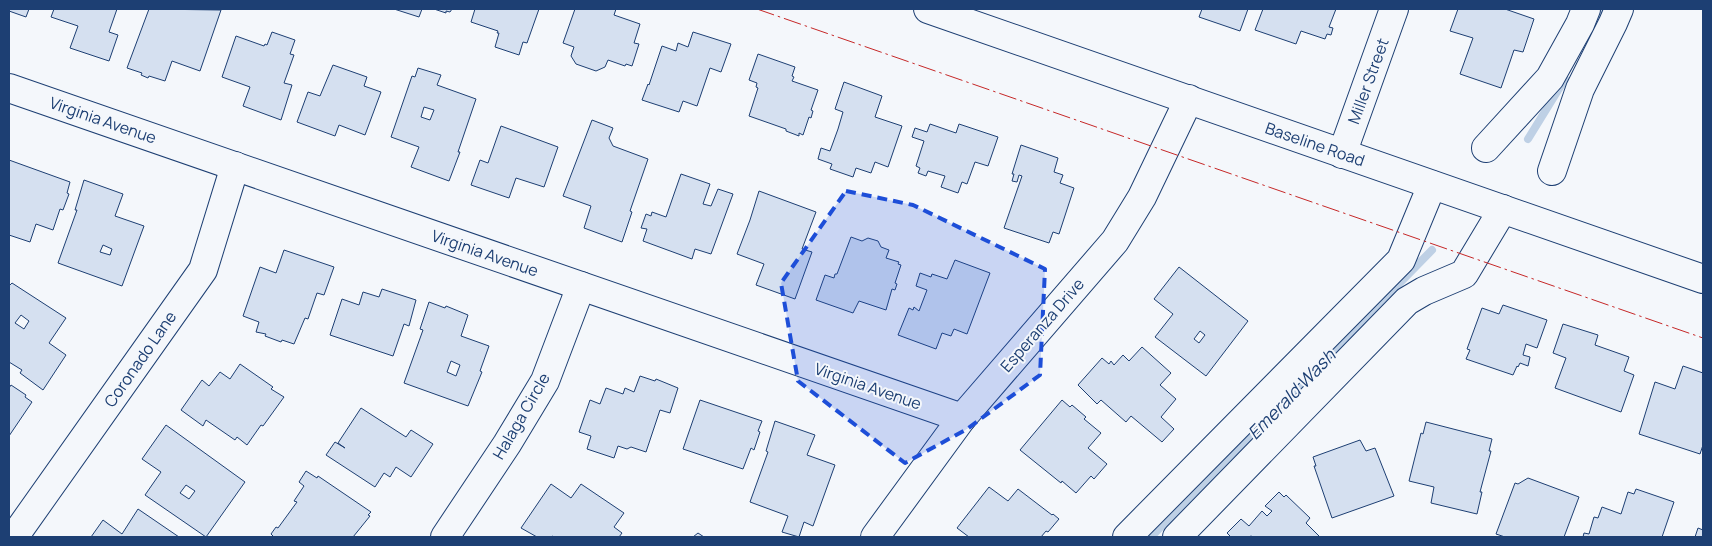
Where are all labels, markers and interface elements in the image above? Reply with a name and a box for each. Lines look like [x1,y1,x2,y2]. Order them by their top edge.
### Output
street label: Miller Street [1342,35,1394,127]
street label: Virginia Avenue [47,91,159,149]
street label: Baseline Road [1262,117,1368,171]
street label: Virginia Avenue [429,224,541,282]
street label: Esperanza Drive [995,273,1089,377]
street label: Coronado Lane [99,307,181,411]
water label: Emerald Wash [1242,343,1341,444]
street label: Virginia Avenue [812,357,924,415]
street label: Halaga Circle [487,369,555,463]

